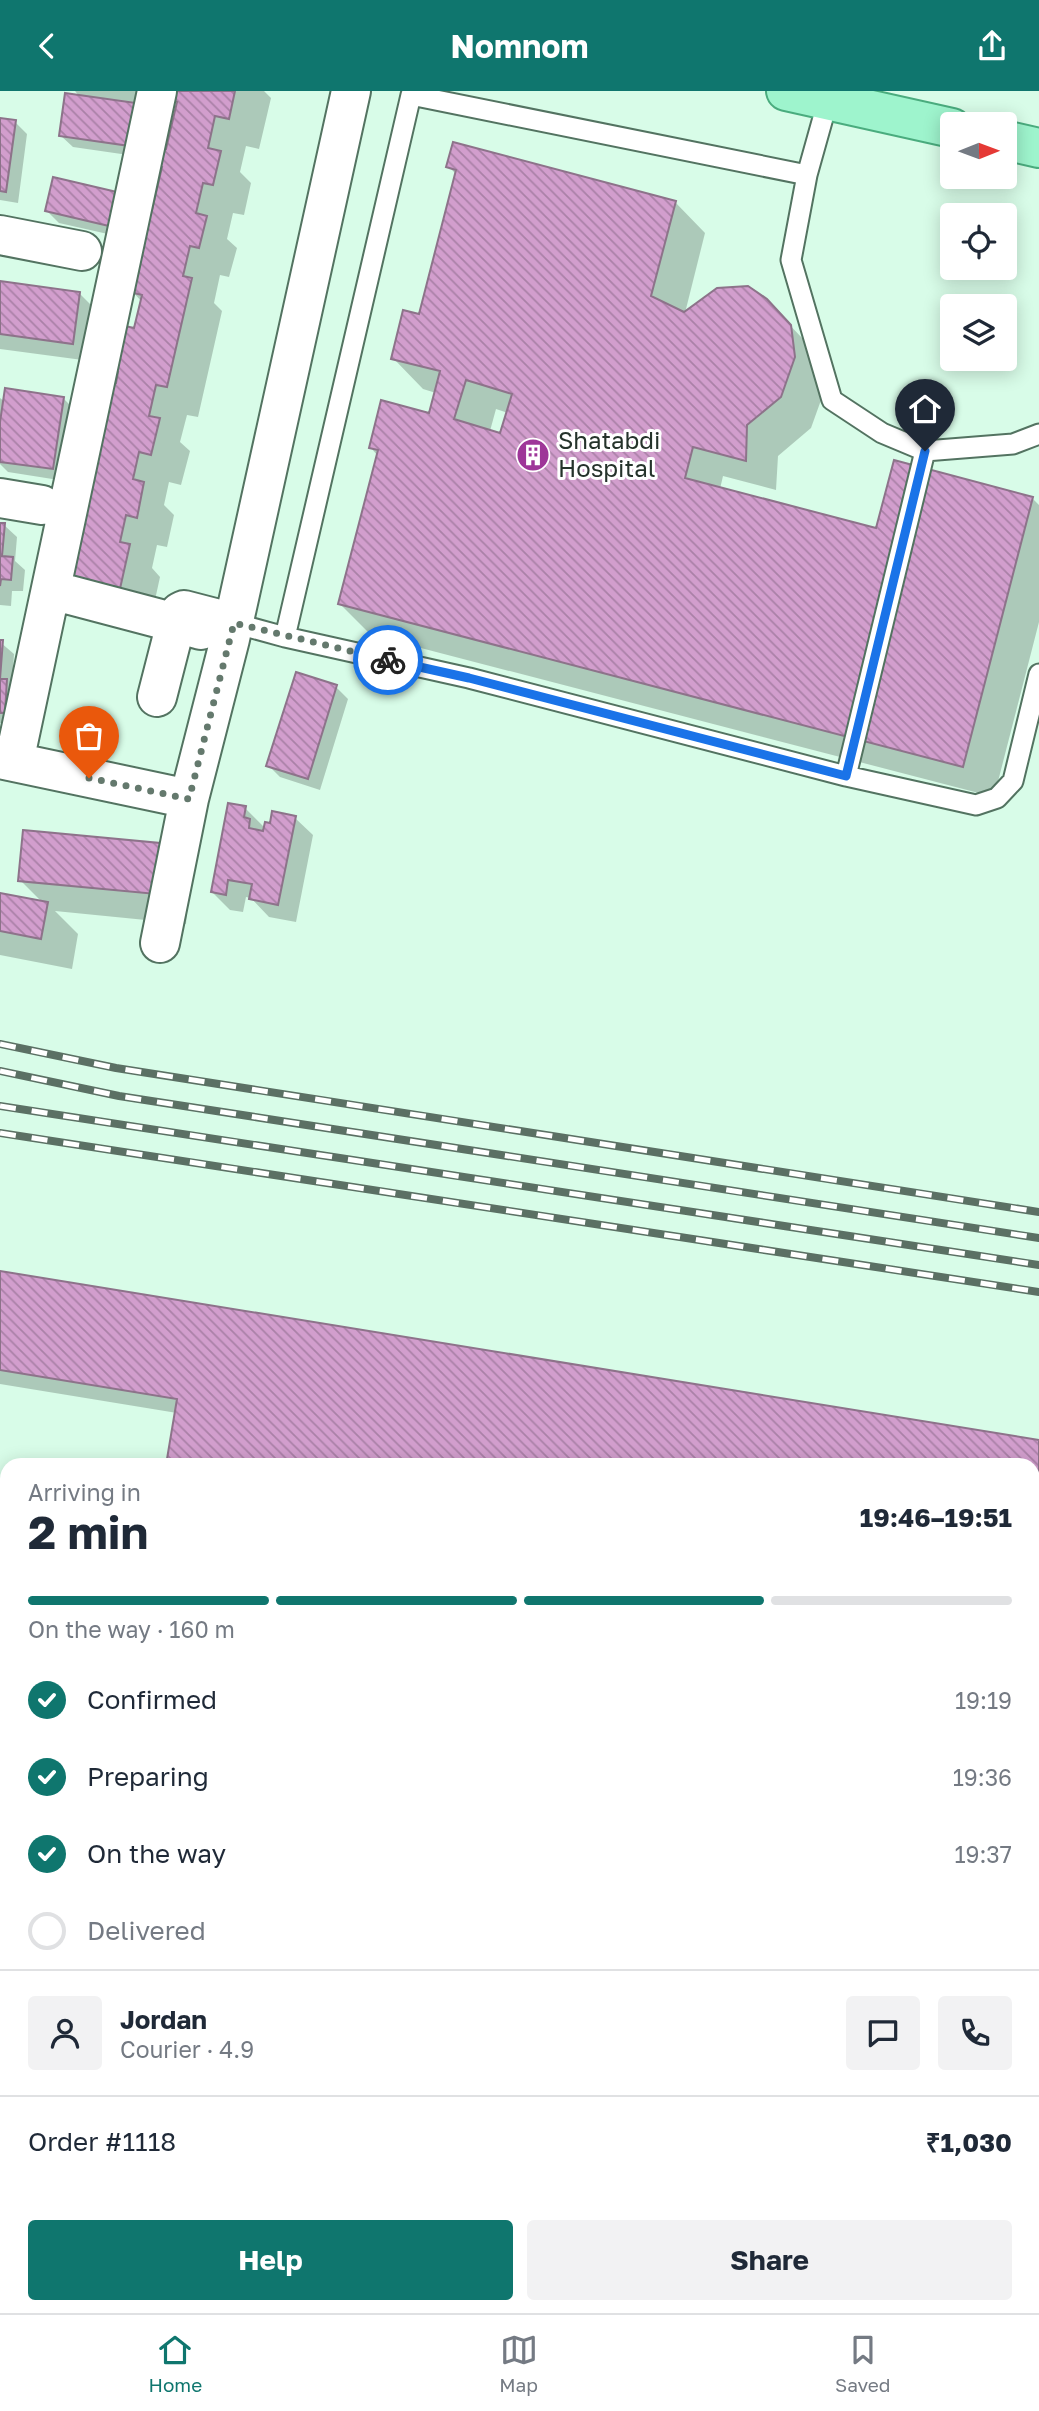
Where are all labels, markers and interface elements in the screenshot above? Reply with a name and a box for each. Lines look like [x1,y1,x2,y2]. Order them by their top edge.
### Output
icon: back [28,27,66,65]
text: Nomnom [450,27,589,65]
icon: share [973,27,1011,65]
north arrow [940,112,1017,189]
map controls [940,112,1017,371]
button: locate [940,203,1017,280]
button: layers [940,294,1017,371]
pin [895,379,955,451]
icon: home [906,390,944,428]
place label: Shatabdi Hospital [558,425,661,482]
building icon: Shatabdi Hospital [514,436,552,474]
courier [353,625,423,695]
icon: bike [369,641,407,679]
pin [59,706,119,778]
icon: bag [70,717,108,755]
text: Arriving in [28,1478,141,1506]
text: 19:46–19:51 [860,1502,1012,1533]
text: 2 min [28,1504,148,1559]
text: On the way · 160 m [28,1615,235,1643]
icon: check [28,1681,66,1719]
text: Confirmed [87,1684,217,1715]
text: 19:19 [955,1686,1012,1714]
icon: check [28,1758,66,1796]
text: Preparing [87,1761,209,1792]
text: 19:36 [953,1763,1012,1791]
icon: check [28,1835,66,1873]
text: On the way [87,1838,226,1869]
text: 19:37 [954,1840,1012,1868]
text: Delivered [87,1915,206,1946]
button: person [28,1996,102,2070]
button: chat [846,1996,920,2070]
button: phone [938,1996,1012,2070]
text: Jordan [120,2004,207,2035]
text: Courier · 4.9 [120,2035,254,2063]
text: Order #1118 [28,2126,176,2157]
text: ₹1,030 [926,2127,1012,2158]
button: Help [28,2220,513,2300]
button: Share [527,2220,1012,2300]
tab: Home [149,2331,202,2396]
tab: Map [499,2331,538,2396]
tab: Saved [835,2331,890,2396]

